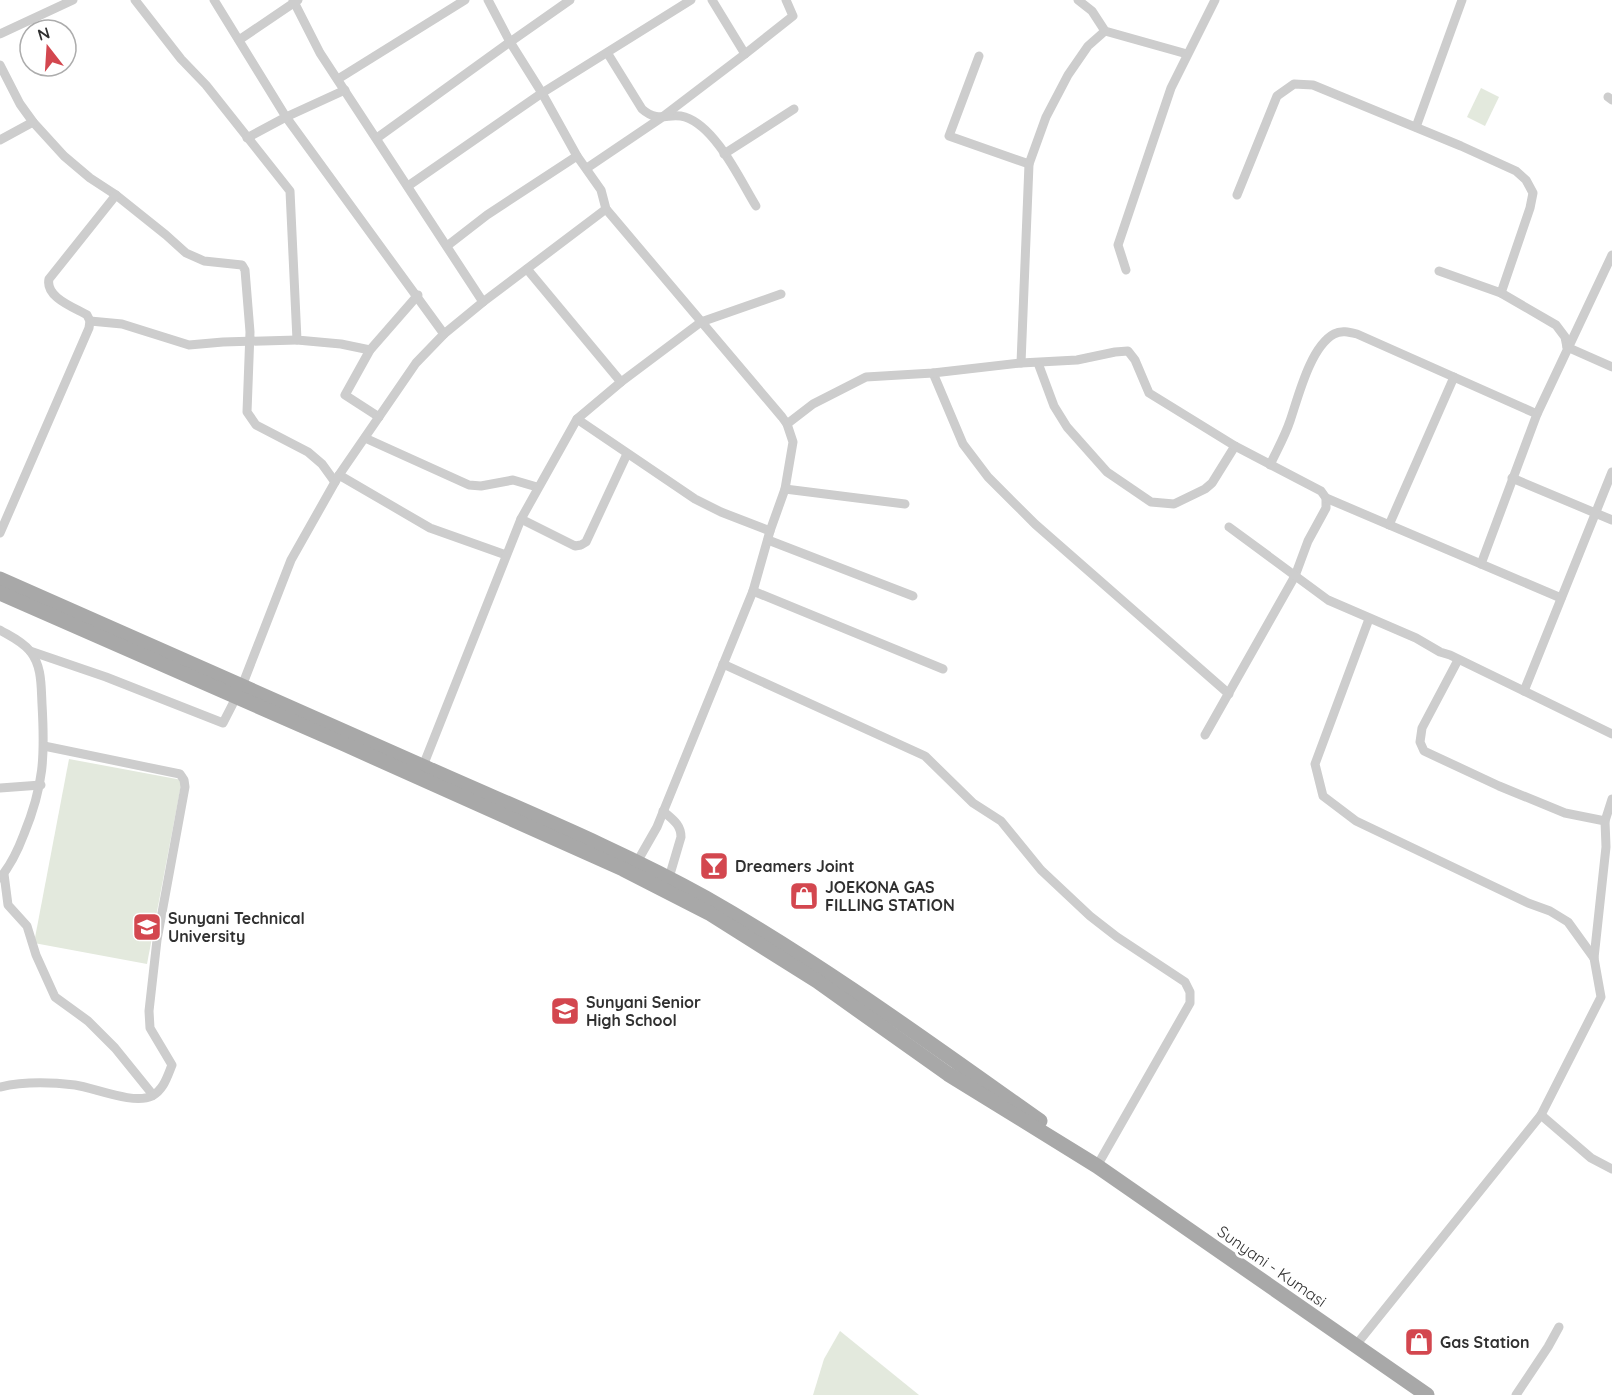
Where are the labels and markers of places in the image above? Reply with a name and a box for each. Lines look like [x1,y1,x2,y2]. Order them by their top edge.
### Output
bar icon: Dreamers Joint [698,850,730,882]
place label: Dreamers Joint [735,856,855,876]
place label: JOEKONA GAS FILLING STATION [825,877,955,915]
shop icon: JOEKONA GAS FILLING STATION [788,880,820,912]
place label: Sunyani Technical University [168,908,305,946]
school or university icon: Sunyani Technical University [131,911,163,943]
place label: Sunyani Senior High School [586,992,701,1030]
school or university icon: Sunyani Senior High School [549,995,581,1027]
shop icon: Gas Station [1403,1326,1435,1358]
place label: Gas Station [1440,1332,1530,1352]

